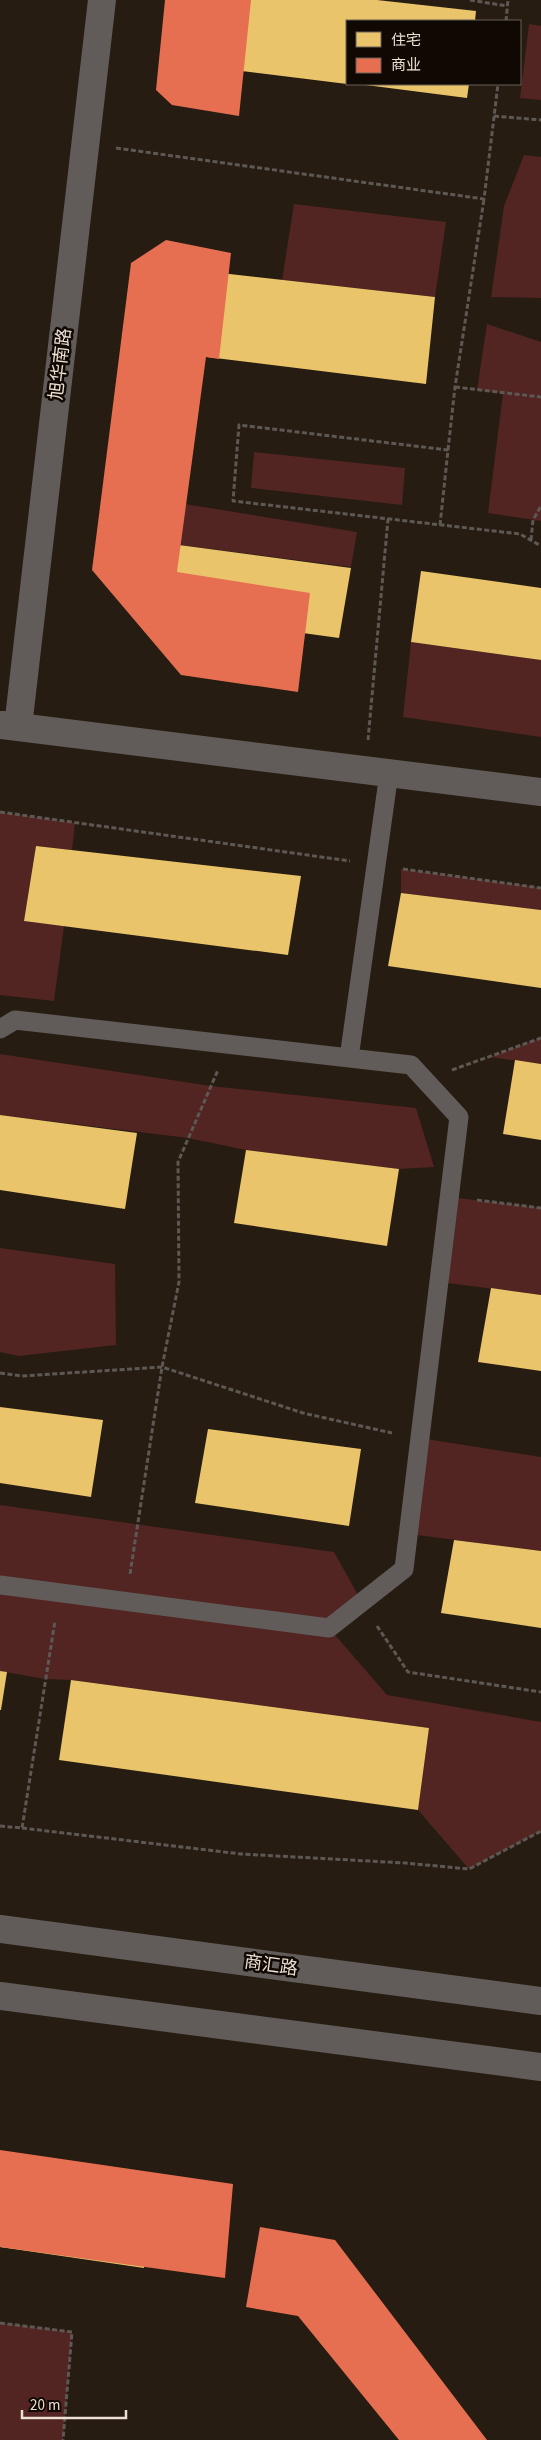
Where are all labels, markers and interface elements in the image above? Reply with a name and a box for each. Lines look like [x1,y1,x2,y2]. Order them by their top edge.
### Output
legend [346,20,521,85]
text: 住宅 [391,30,421,51]
text: 商业 [391,55,421,76]
street label: 旭华南路 [44,327,77,401]
street label: 商汇路 [242,1949,299,1982]
scale bar [22,2388,126,2420]
text: 20 m [30,2395,60,2416]

